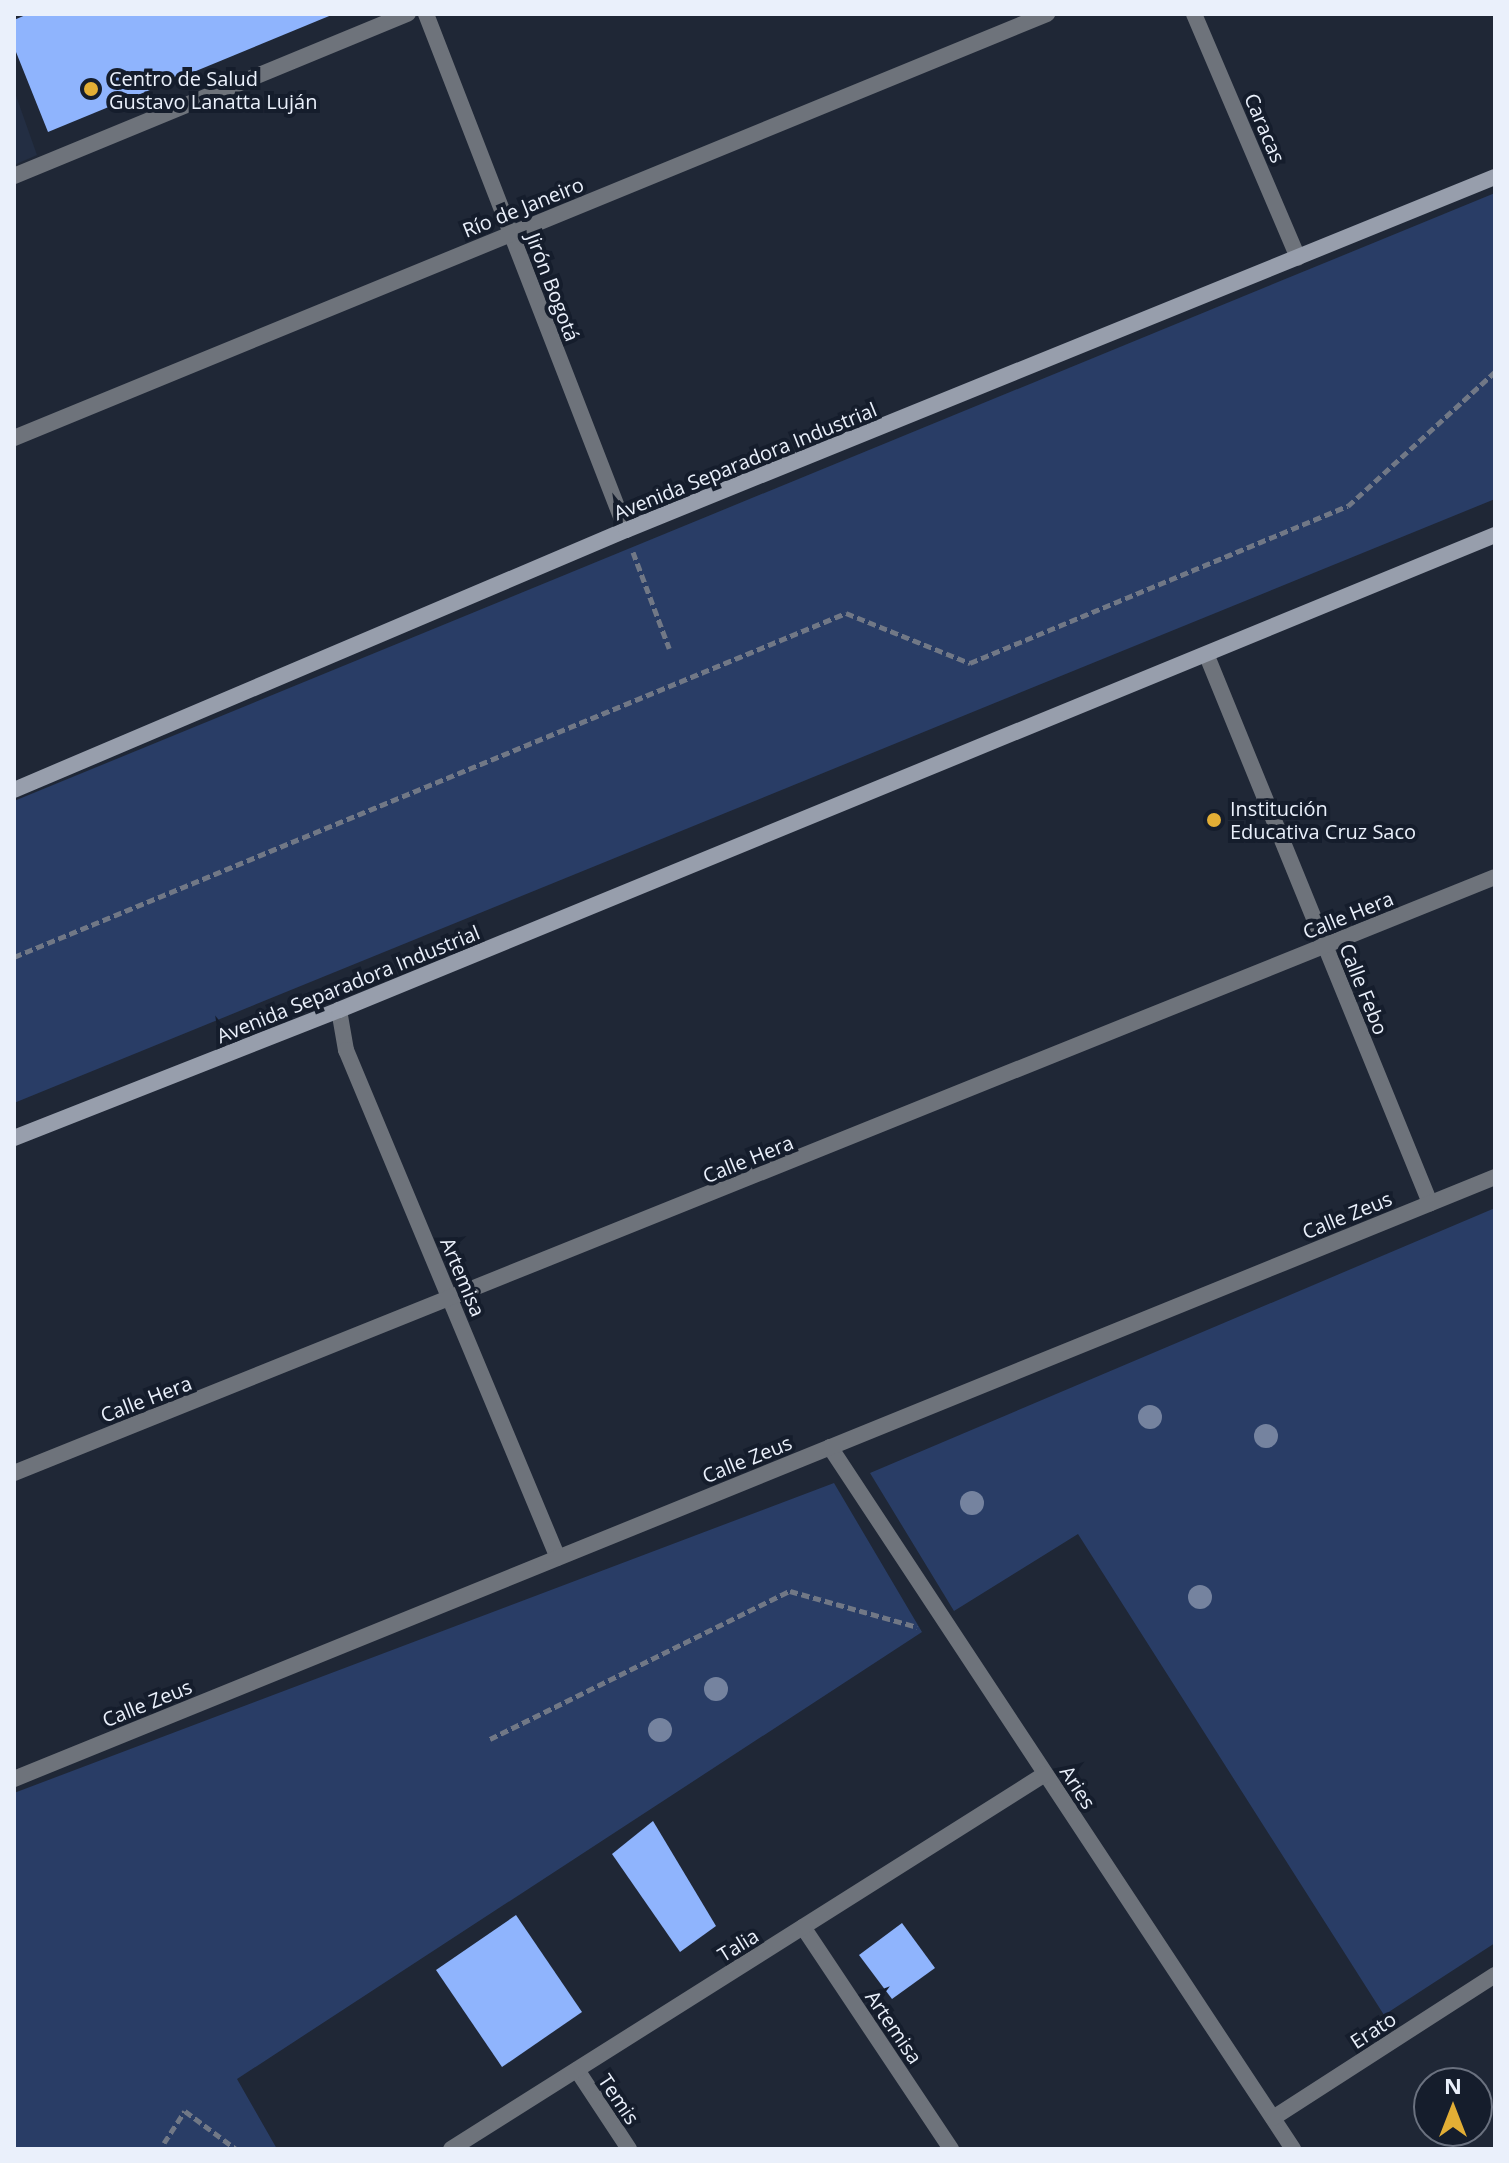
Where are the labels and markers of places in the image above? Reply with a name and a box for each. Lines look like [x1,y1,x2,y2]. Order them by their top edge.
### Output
place label: Centro de Salud Gustavo Lanatta Luján [109,66,317,113]
marker: Centro de Salud Gustavo Lanatta Luján [80,78,102,100]
place label: Institución Educativa Cruz Saco [1230,796,1416,843]
marker: Institución Educativa Cruz Saco [1205,811,1223,829]

